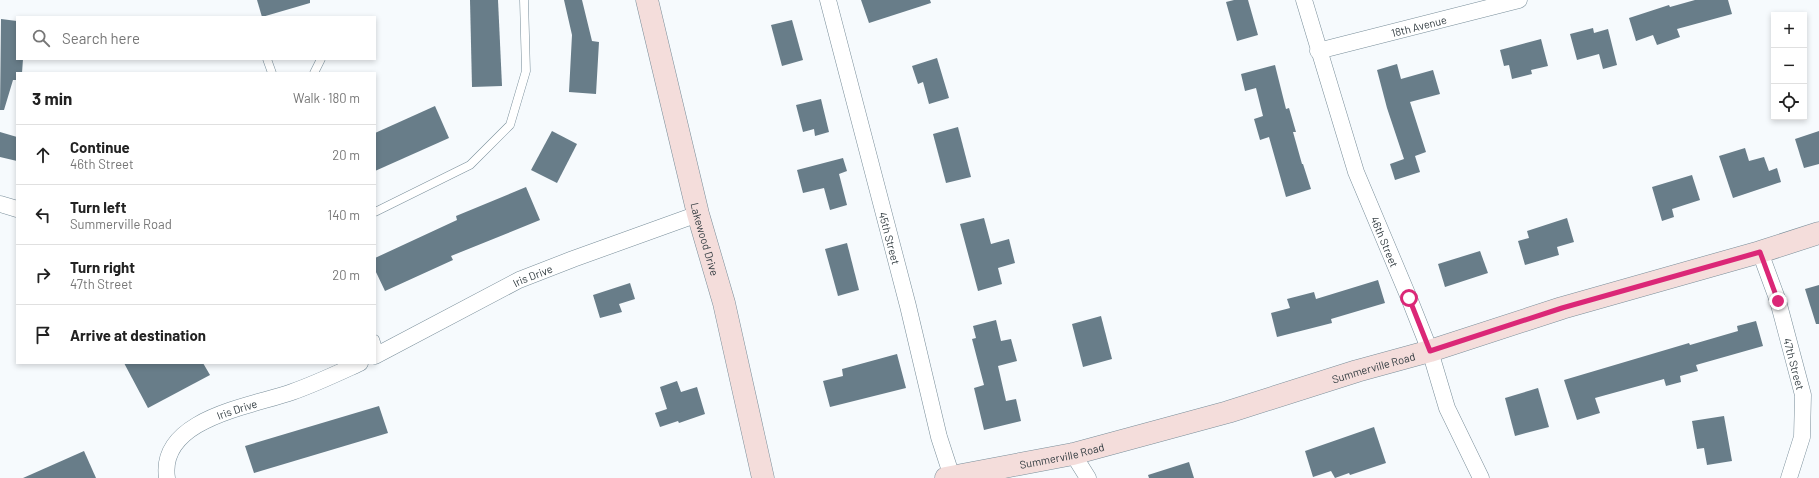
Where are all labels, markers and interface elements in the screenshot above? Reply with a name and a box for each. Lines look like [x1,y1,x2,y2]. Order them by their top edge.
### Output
street label: 18th Avenue [1390,12,1448,39]
map controls [1771,12,1807,120]
button: + [1771,12,1807,48]
search box [16,16,376,60]
icon: search [30,27,52,49]
text: Search here [62,29,140,47]
button: − [1771,48,1807,84]
button: locate [1771,84,1807,120]
text: 3 min [32,88,72,108]
text: Walk · 180 m [293,90,360,106]
text: Continue [70,138,130,156]
icon: ahead [32,144,54,166]
text: 20 m [332,147,360,163]
text: 46th Street [70,156,134,172]
text: Turn left [70,198,126,216]
street label: Lakewood Drive [689,201,722,277]
icon: left [32,204,54,226]
text: 140 m [328,207,360,223]
street label: 45th Street [877,210,903,266]
street label: 46th Street [1369,214,1402,269]
text: Summerville Road [70,216,172,232]
text: Turn right [70,258,135,276]
street label: Iris Drive [510,261,554,289]
icon: right [32,264,54,286]
text: 20 m [332,267,360,283]
text: 47th Street [70,276,133,292]
route start [1400,289,1418,307]
route end [1769,292,1787,310]
icon: arrive [32,324,54,346]
text: Arrive at destination [70,326,206,344]
street label: 47th Street [1782,336,1808,391]
street label: Summerville Road [1330,349,1416,385]
street label: Iris Drive [214,396,259,421]
street label: Summerville Road [1018,439,1105,470]

